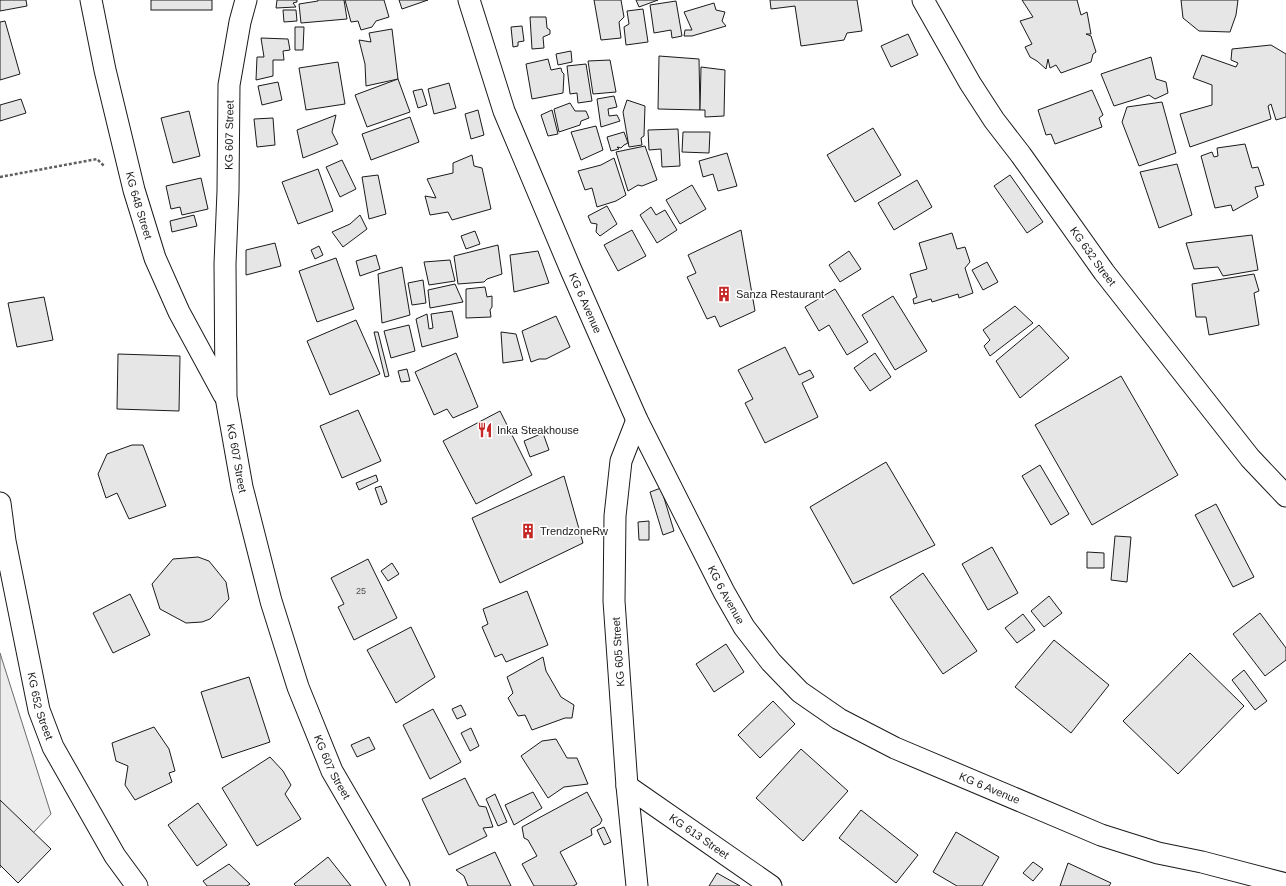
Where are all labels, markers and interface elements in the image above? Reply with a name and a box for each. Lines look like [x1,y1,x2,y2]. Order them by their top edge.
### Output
street label: KG 607 Street [222,100,236,170]
street label: KG 648 Street [124,170,155,241]
street label: KG 632 Street [1068,224,1118,288]
street label: KG 6 Avenue [567,271,604,335]
building icon: Sanza Restaurant [715,285,733,303]
place label: Sanza Restaurant [736,288,824,300]
restaurant icon: Inka Steakhouse [476,421,494,439]
street label: KG 607 Street [225,423,249,494]
place label: Inka Steakhouse [497,424,579,436]
building icon: TrendzoneRw [519,522,537,540]
place label: TrendzoneRw [540,525,608,537]
street label: KG 6 Avenue [706,564,747,626]
house number: 25 [356,586,366,596]
street label: KG 605 Street [610,617,626,687]
street label: KG 652 Street [26,671,56,741]
street label: KG 607 Street [312,733,353,801]
street label: KG 6 Avenue [957,770,1022,806]
street label: KG 613 Street [667,811,731,861]

